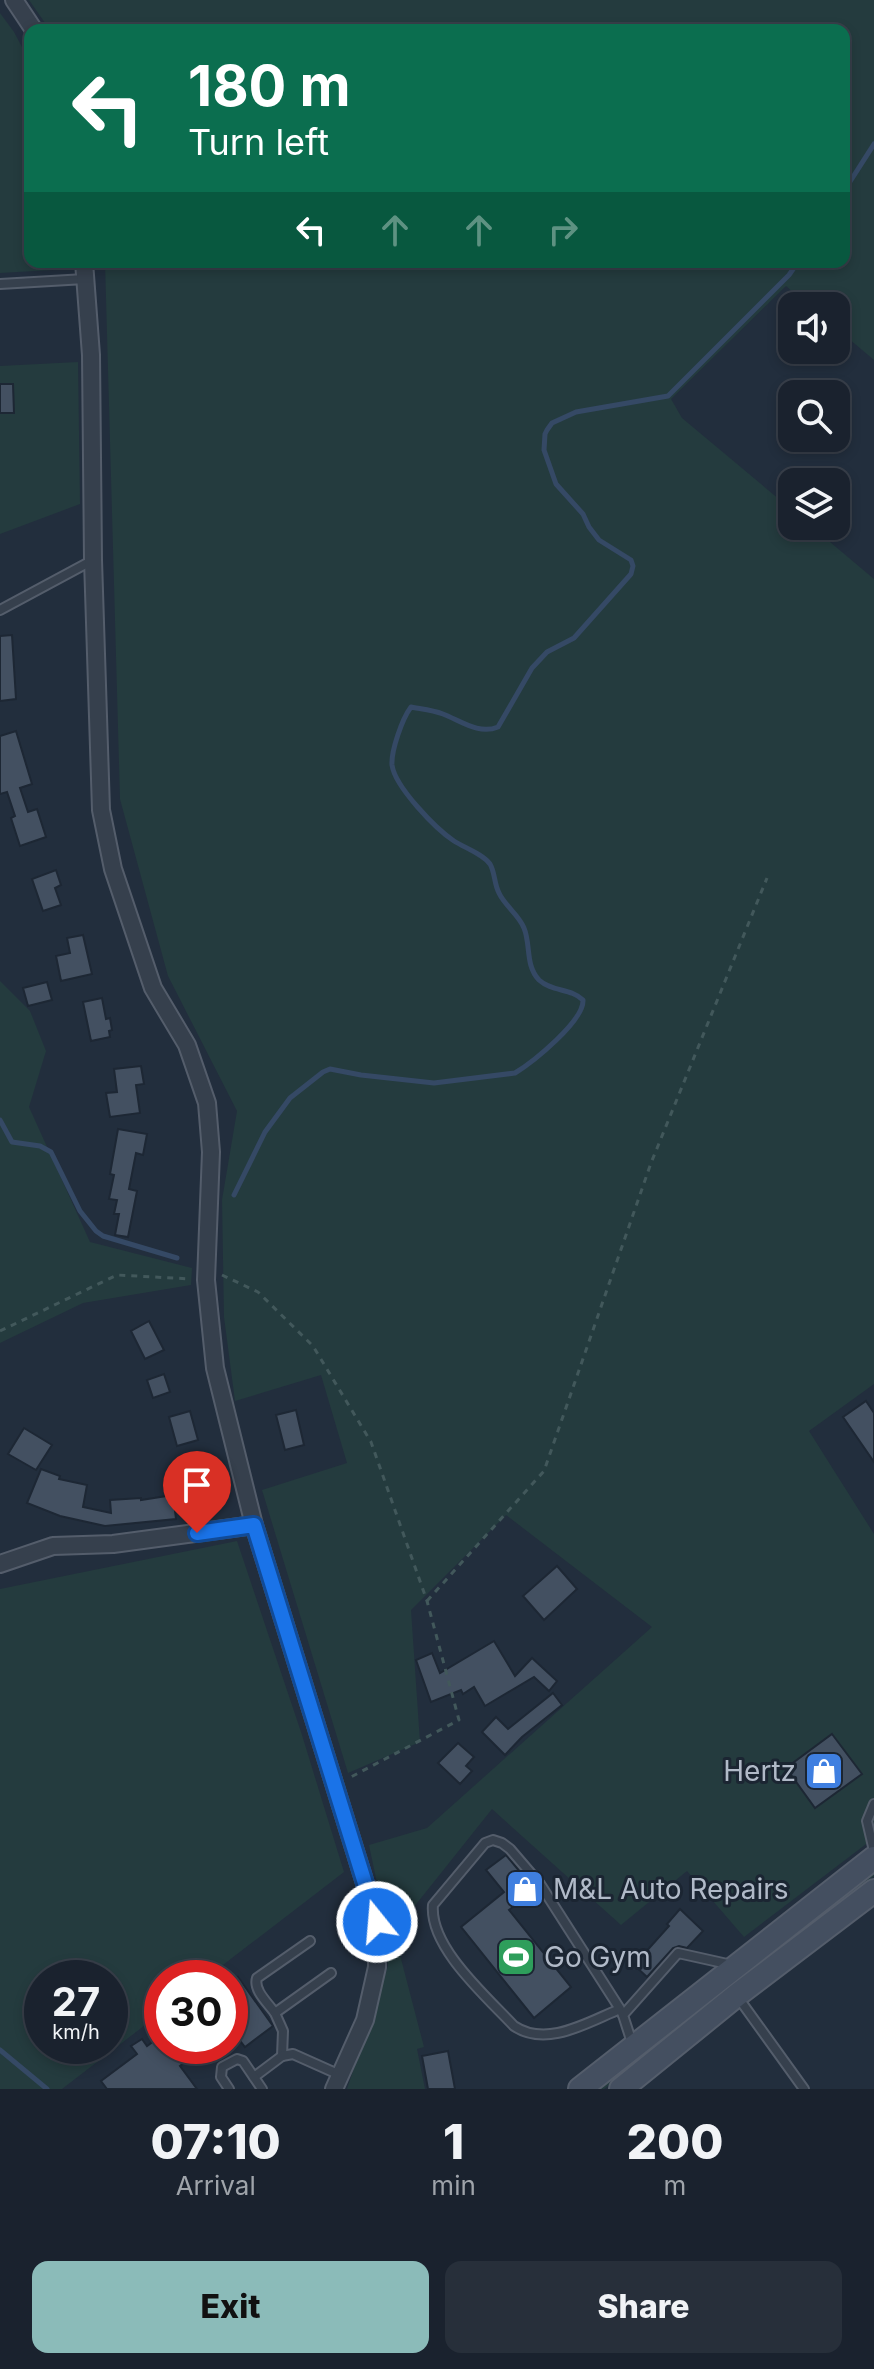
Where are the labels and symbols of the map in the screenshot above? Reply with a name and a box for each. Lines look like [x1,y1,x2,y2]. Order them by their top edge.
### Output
pin [163,1451,231,1533]
shop icon: Hertz [803,1750,845,1792]
place label: Hertz [723,1754,796,1788]
shop icon: M&L Auto Repairs [504,1868,546,1910]
place label: M&L Auto Repairs [553,1872,789,1906]
position arrow [335,1880,419,1964]
sports icon: Go Gym [495,1936,537,1978]
place label: Go Gym [544,1940,651,1974]
speed limit sign: 30 [144,1960,248,2064]

